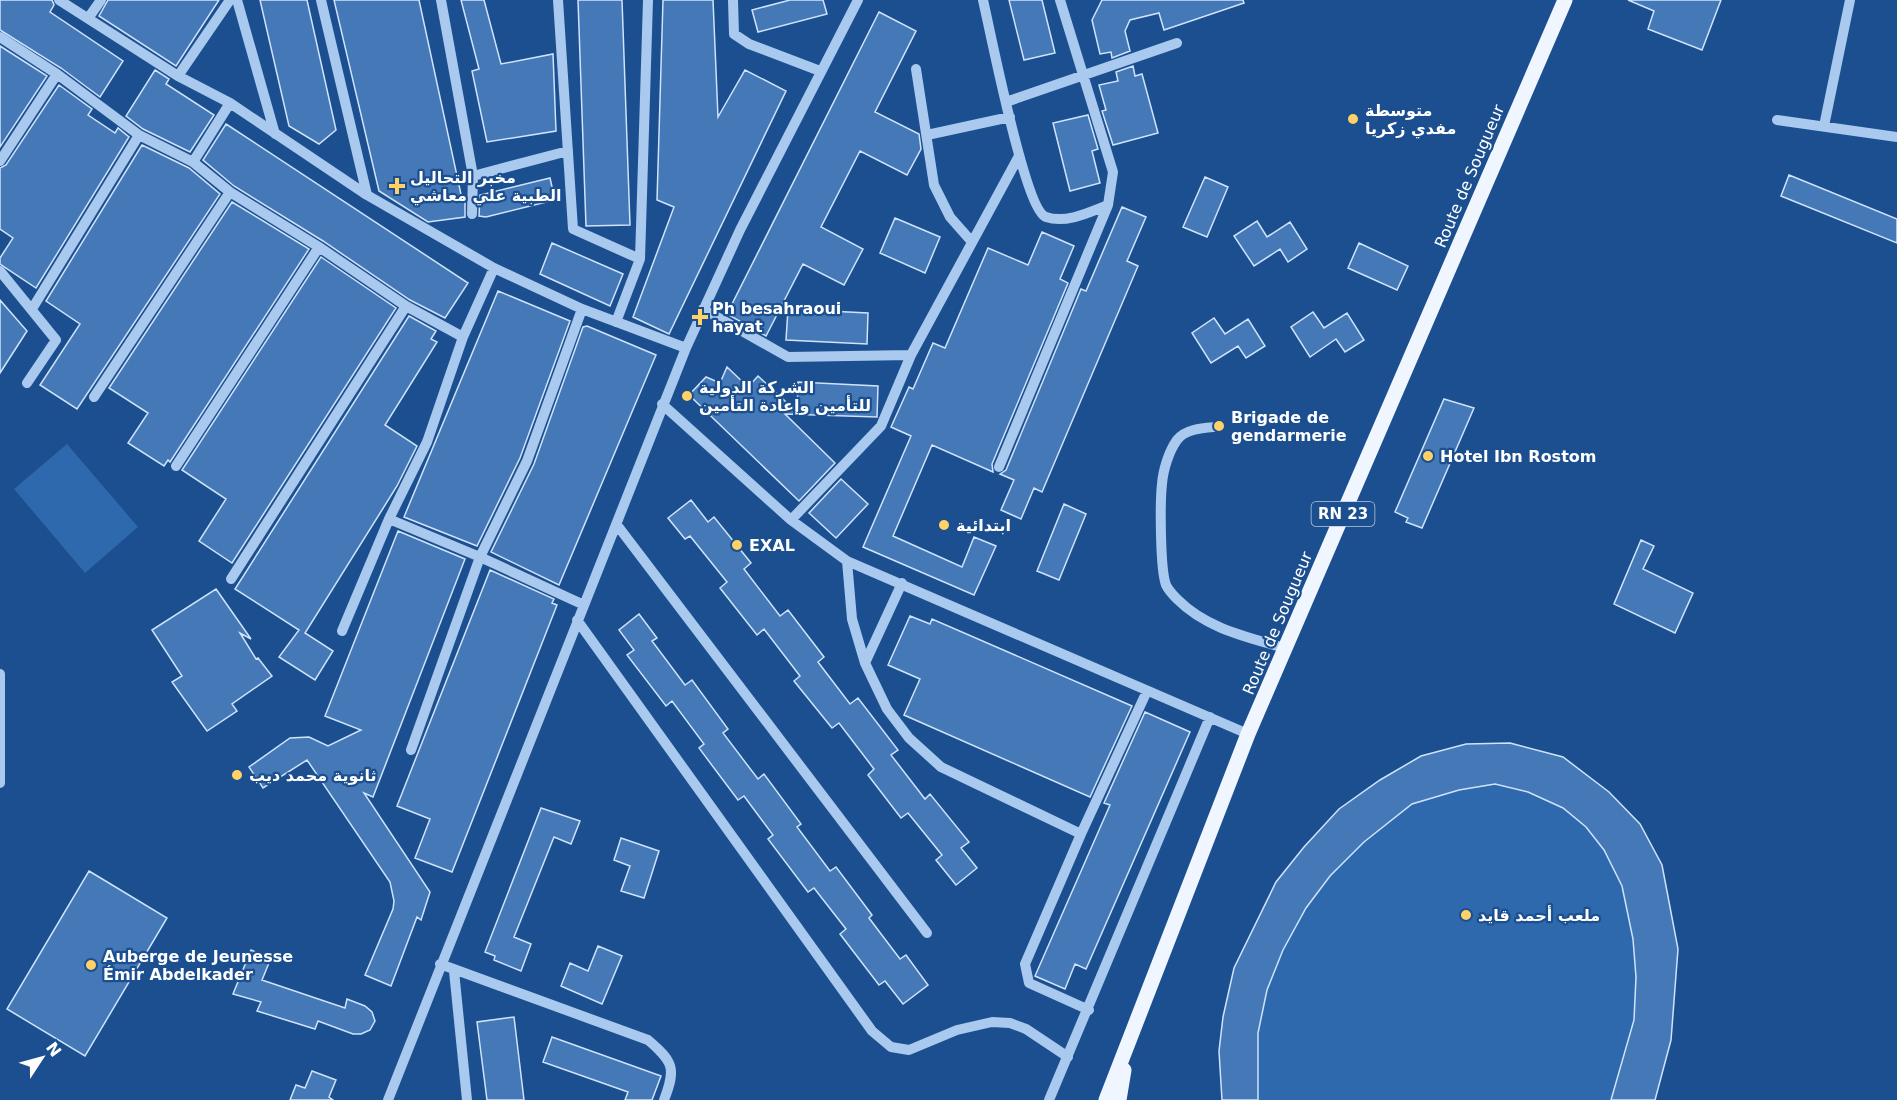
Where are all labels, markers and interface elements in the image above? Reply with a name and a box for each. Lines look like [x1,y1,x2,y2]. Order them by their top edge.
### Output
place label: متوسطة مفدي زكريا [1365,101,1456,139]
street label: Route de Sougueur [1431,101,1508,251]
marker: متوسطة مفدي زكريا [1346,112,1360,126]
place label: مخبر التحاليل الطبية علي معاشي [410,168,562,206]
marker: مخبر التحاليل الطبية علي معاشي [388,177,406,195]
place label: Ph besahraoui hayat [712,299,841,336]
marker: Ph besahraoui hayat [693,310,707,324]
place label: الشركة الدولية للتأمين وإعادة التأمين [699,378,871,415]
marker: الشركة الدولية للتأمين وإعادة التأمين [680,389,694,403]
place label: Brigade de gendarmerie [1231,408,1347,445]
marker: Brigade de gendarmerie [1212,419,1226,433]
place label: Hotel Ibn Rostom [1440,447,1596,466]
marker: Hotel Ibn Rostom [1421,449,1435,463]
road number: RN 23 [1312,502,1374,526]
place label: ابتدائية [956,516,1011,535]
marker: ابتدائية [937,518,951,532]
place label: EXAL [749,536,795,555]
marker: EXAL [730,538,744,552]
street label: Route de Sougueur [1239,548,1316,698]
place label: ثانوية محمد ديب [249,766,376,785]
marker: ثانوية محمد ديب [230,768,244,782]
place label: ملعب أحمد قايد [1478,905,1600,925]
marker: ملعب أحمد قايد [1459,908,1473,922]
place label: Auberge de Jeunesse Émir Abdelkader [103,947,293,984]
marker: Auberge de Jeunesse Émir Abdelkader [84,958,98,972]
north arrow [12,1028,72,1088]
text: N [42,1038,65,1060]

